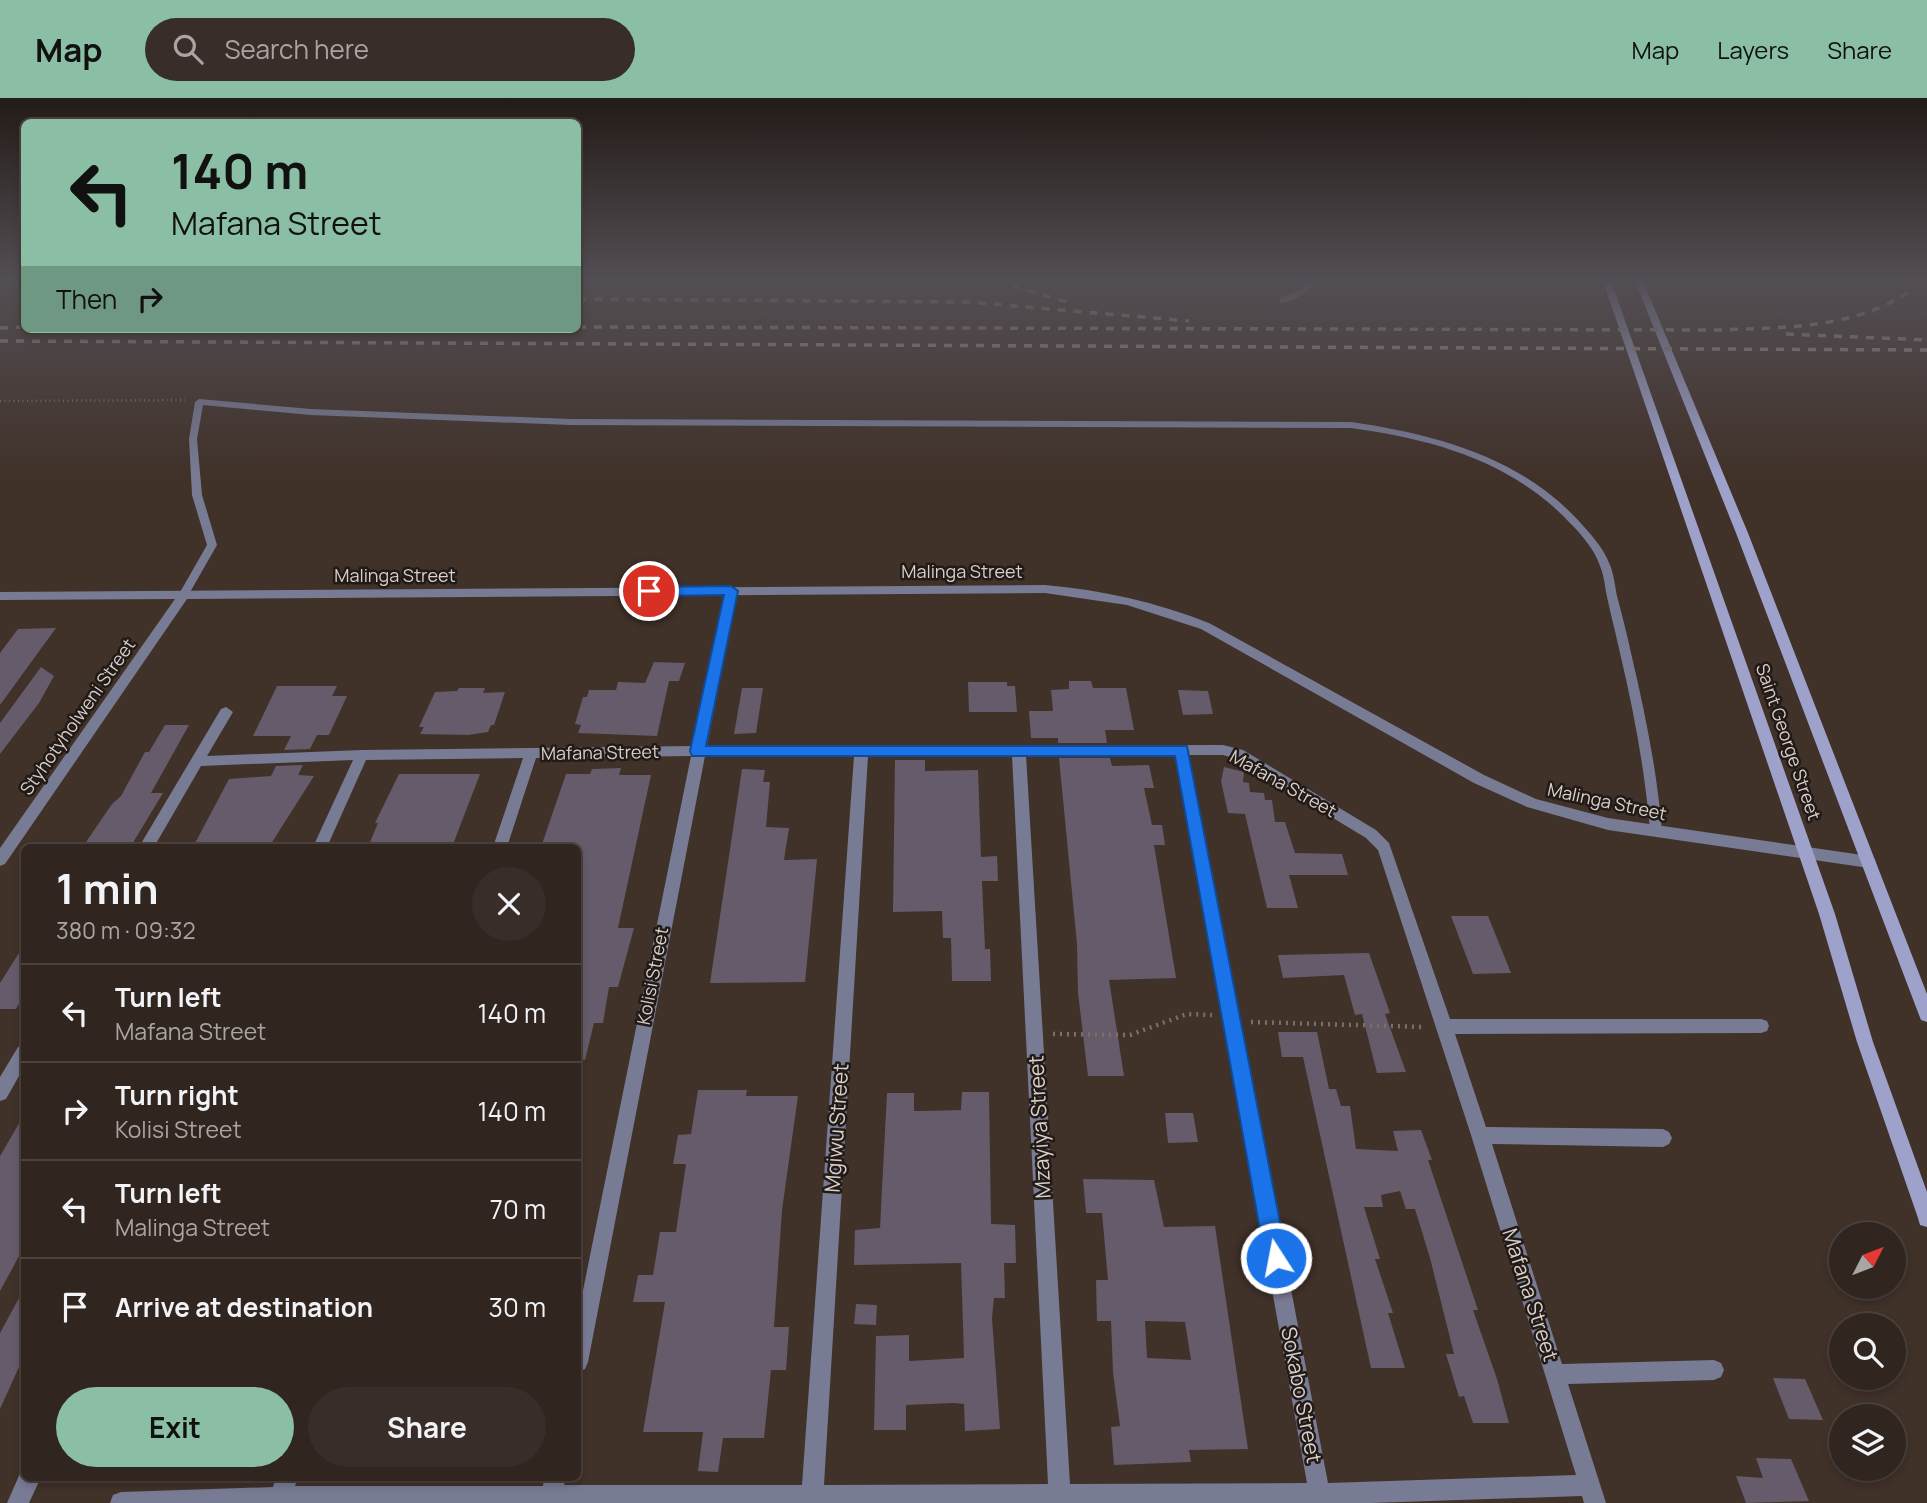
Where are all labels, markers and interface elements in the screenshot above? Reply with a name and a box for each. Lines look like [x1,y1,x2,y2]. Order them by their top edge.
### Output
search box [145,18,635,81]
text: Map [35,27,103,72]
icon: search [169,30,207,68]
text: Search here [225,31,369,67]
text: Map [1632,33,1679,66]
text: Layers [1717,33,1789,66]
text: Share [1827,33,1892,66]
text: 140 m [171,137,308,204]
icon: left [56,147,147,238]
text: Mafana Street [171,201,381,245]
icon: right [131,280,169,318]
text: Then [56,281,117,317]
street label: Malinga Street [901,559,1023,583]
pin [619,561,679,621]
street label: Malinga Street [334,563,456,587]
icon: arrive [630,572,668,610]
street label: Styhotyholweni Street [14,633,140,799]
street label: Saint George Street [1751,660,1827,823]
street label: Mafana Street [541,739,659,765]
street label: Mafana Street [1226,744,1341,822]
street label: Malinga Street [1545,777,1669,825]
text: 1 min [56,859,159,917]
button: close [472,867,546,941]
text: 380 m · 09:32 [56,914,196,946]
street label: Kolisi Street [631,925,673,1027]
text: Turn left [115,979,222,1015]
icon: left [56,994,94,1032]
text: 140 m [477,995,546,1031]
text: Mafana Street [115,1015,266,1047]
street label: Mzayiya Street [1021,1055,1057,1199]
street label: Mgiwu Street [818,1062,854,1193]
text: Turn right [115,1077,239,1113]
icon: right [56,1092,94,1130]
text: 140 m [477,1093,546,1129]
text: Kolisi Street [115,1113,242,1145]
text: Turn left [115,1175,222,1211]
icon: left [56,1190,94,1228]
text: 70 m [490,1191,546,1227]
text: Malinga Street [115,1211,270,1243]
position arrow [1239,1221,1313,1295]
north arrow [1829,1222,1906,1298]
map controls [1829,1222,1906,1481]
street label: Mafana Street [1496,1225,1566,1365]
icon: arrive [56,1288,94,1326]
text: Arrive at destination [115,1289,373,1325]
text: 30 m [489,1289,546,1325]
button: search [1829,1313,1906,1390]
street label: Sokabo Street [1275,1324,1329,1465]
button: Exit [56,1387,294,1467]
button: Share [308,1387,546,1467]
button: layers [1829,1404,1906,1481]

